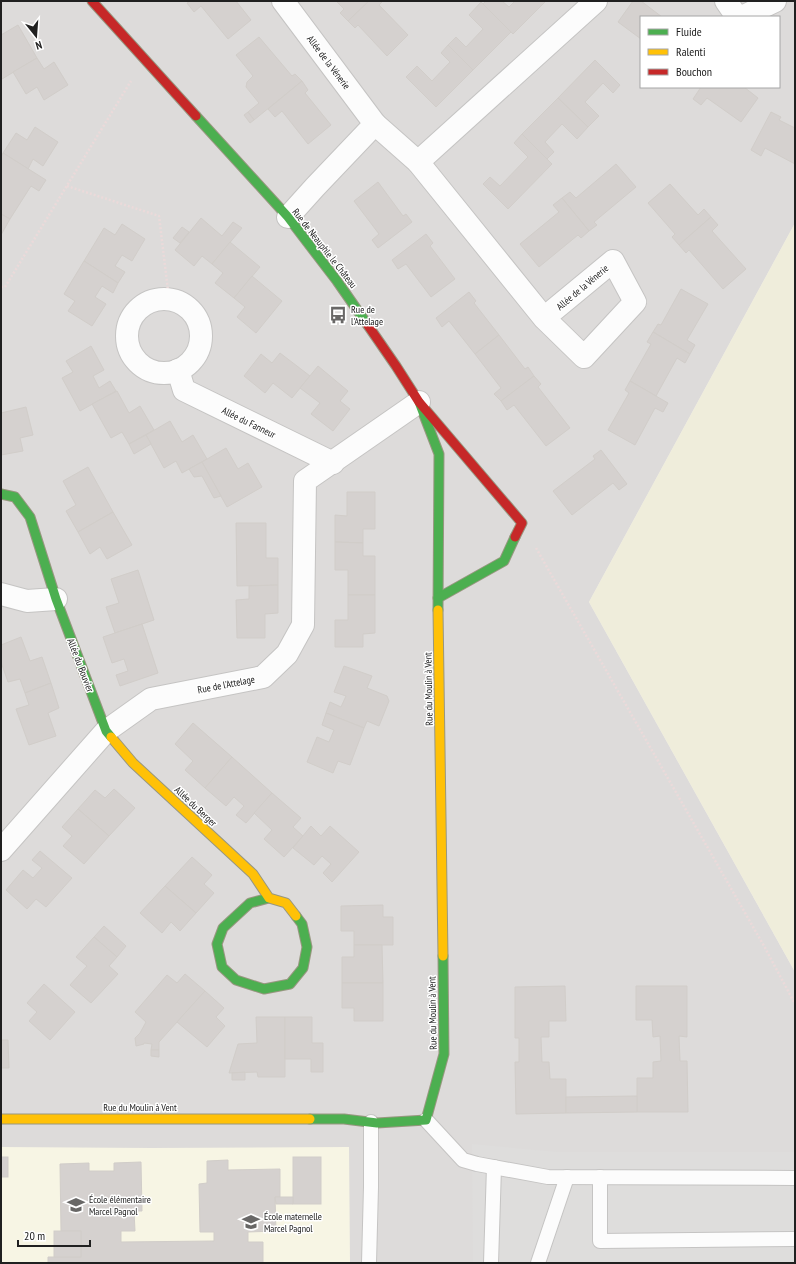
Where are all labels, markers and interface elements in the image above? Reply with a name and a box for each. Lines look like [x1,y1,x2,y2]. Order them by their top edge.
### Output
north arrow [16,16,56,56]
legend [640,16,780,88]
text: Fluide [676,24,702,39]
street label: Allée de la Vénerie [304,33,353,92]
text: N [34,38,44,53]
text: Ralenti [676,44,705,59]
text: Bouchon [676,64,712,79]
street label: Rue de Neauphle le Château [289,206,360,291]
street label: Allée de la Vénerie [554,262,611,313]
place label: Rue de l'Attelage [351,303,383,328]
bus stop icon: Rue de l'Attelage [328,305,348,325]
street label: Allée du Fanneur [220,404,278,441]
street label: Allée du Bouvier [64,636,97,694]
street label: Rue du Moulin à Vent [421,652,436,726]
street label: Rue de l'Attelage [196,673,256,696]
street label: Allée du Berger [172,783,220,829]
street label: Rue du Moulin à Vent [425,976,440,1050]
street label: Rue du Moulin à Vent [103,1101,177,1114]
place label: École élémentaire Marcel Pagnol [89,1193,151,1218]
school or university icon: École élémentaire Marcel Pagnol [66,1195,86,1215]
place label: École maternelle Marcel Pagnol [264,1210,322,1235]
school or university icon: École maternelle Marcel Pagnol [241,1212,261,1232]
scale bar [18,1222,90,1248]
text: 20 m [24,1228,45,1243]

